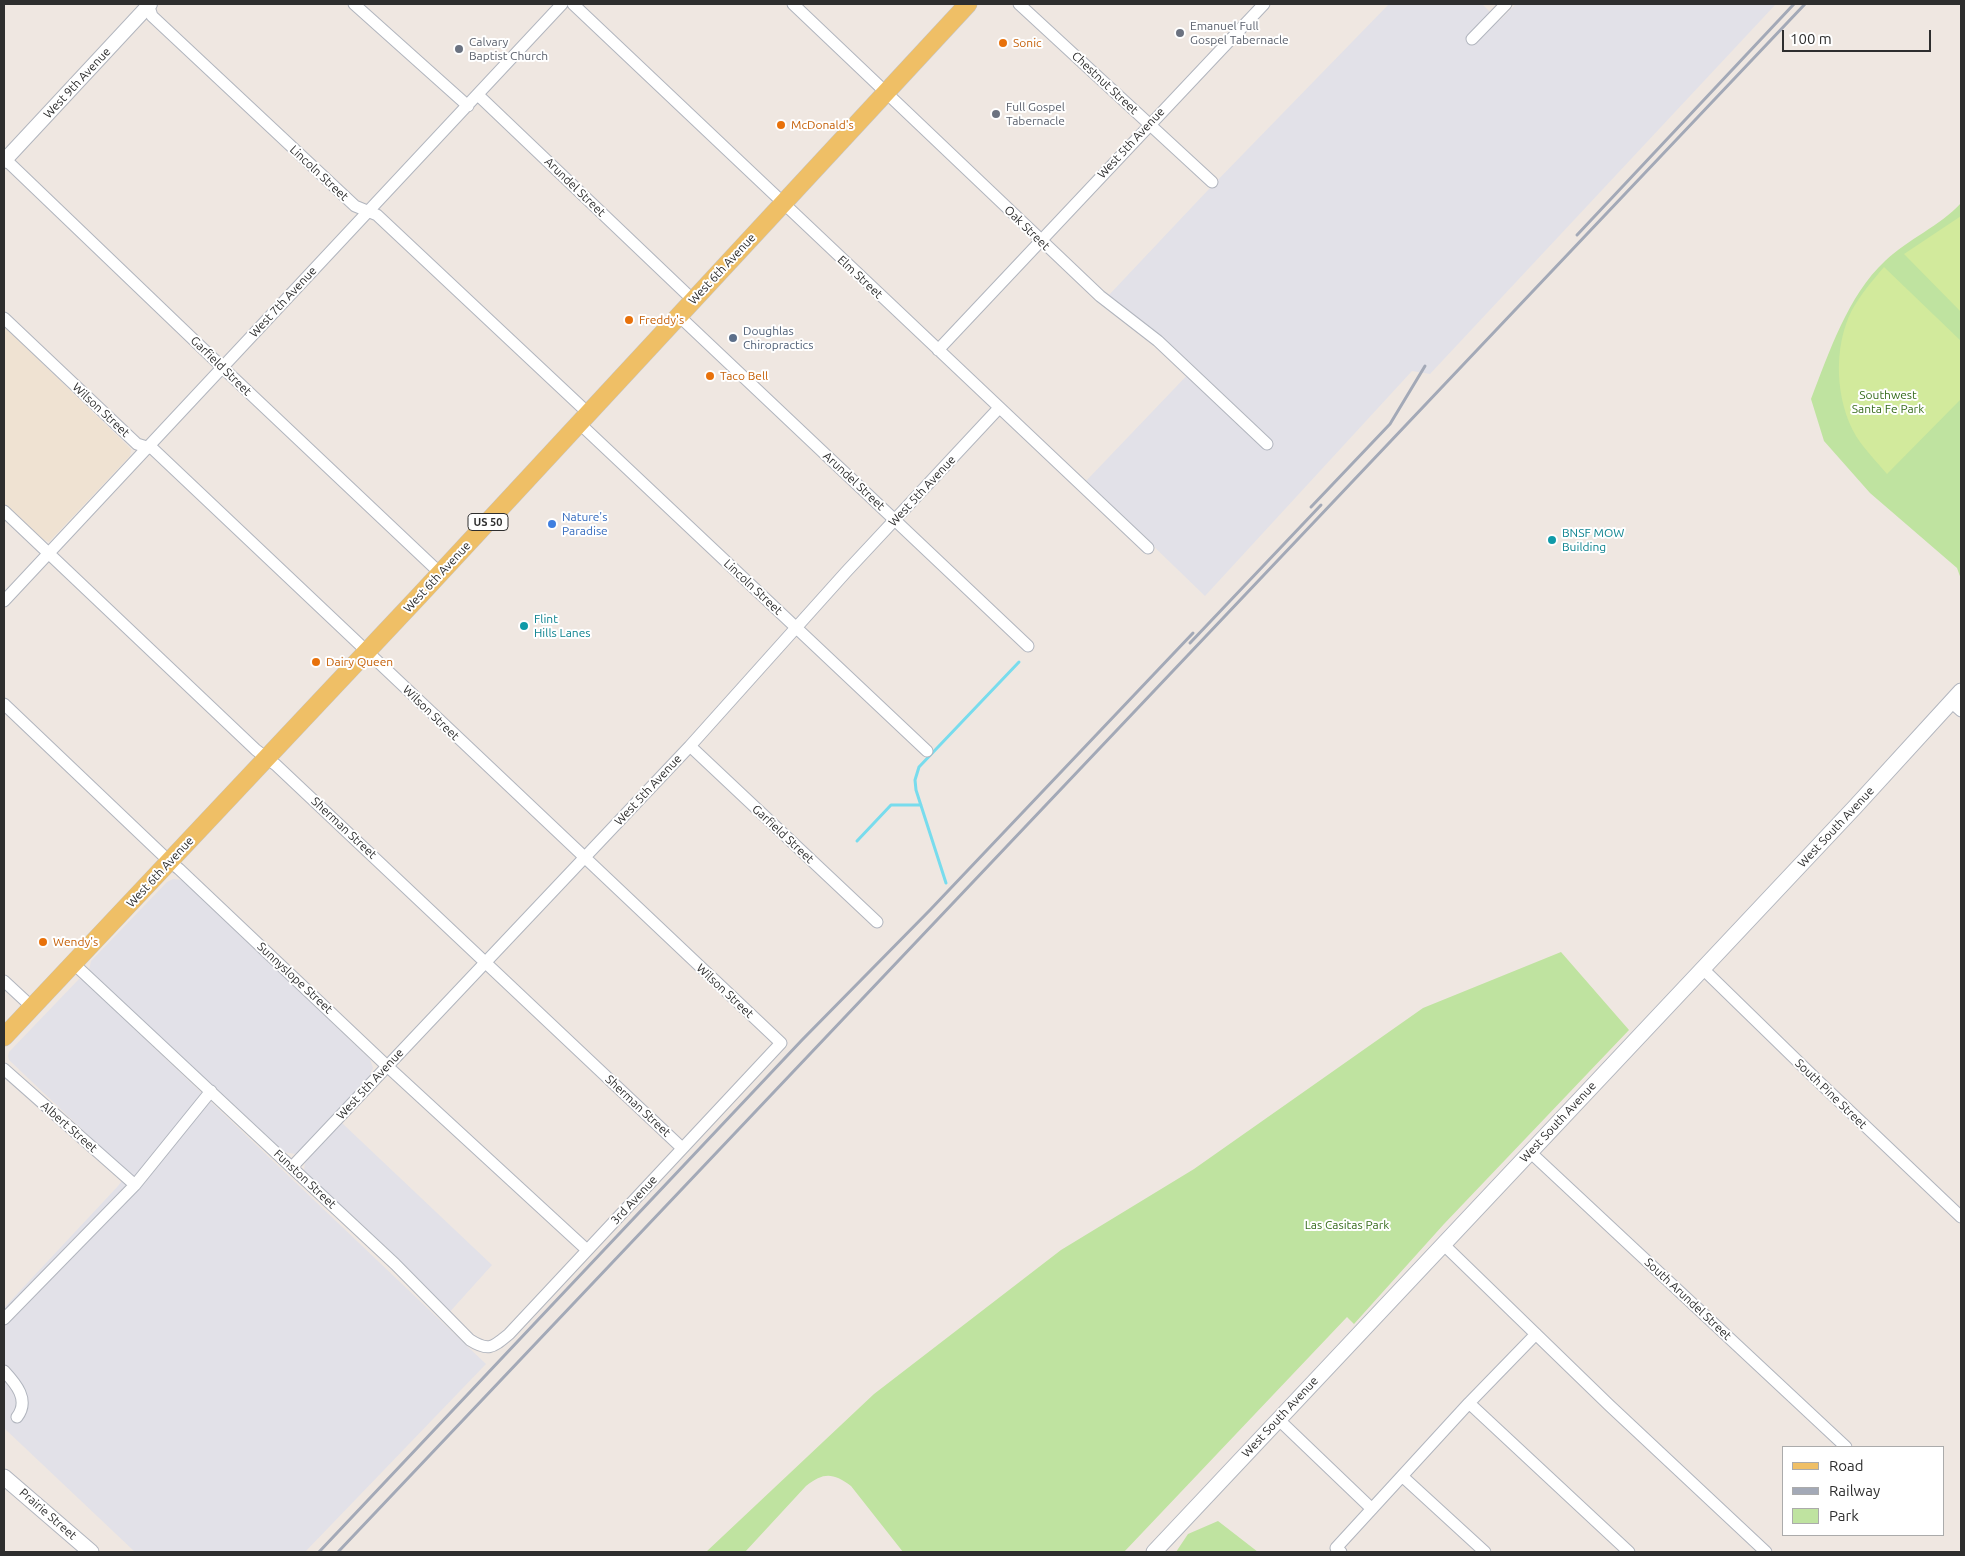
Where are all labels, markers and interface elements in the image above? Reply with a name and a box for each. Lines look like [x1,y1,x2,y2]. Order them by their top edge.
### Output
place label: Emanuel Full Gospel Tabernacle [1190,19,1289,47]
scale bar [1785,20,1934,52]
marker: Emanuel Full Gospel Tabernacle [1174,27,1186,39]
text: 100 m [1790,30,1832,47]
place label: Calvary Baptist Church [469,35,548,63]
place label: Sonic [1013,36,1042,50]
marker: Sonic [997,37,1009,49]
marker: Calvary Baptist Church [453,43,465,55]
street label: West 9th Avenue [40,45,114,121]
street label: Chestnut Street [1069,49,1141,117]
place label: Full Gospel Tabernacle [1006,100,1065,128]
street label: West 5th Avenue [1094,105,1168,181]
marker: Full Gospel Tabernacle [990,108,1002,120]
place label: McDonald's [791,118,854,132]
marker: McDonald's [775,119,787,131]
street label: Lincoln Street [287,142,351,204]
street label: Arundel Street [542,154,608,220]
street label: Oak Street [1001,203,1053,253]
street label: West 6th Avenue [685,231,759,307]
street label: Elm Street [834,252,886,302]
street label: West 7th Avenue [246,264,320,340]
place label: Freddy's [639,313,684,327]
marker: Freddy's [623,314,635,326]
place label: Doughlas Chiropractics [743,324,813,352]
marker: Doughlas Chiropractics [727,332,739,344]
street label: Garfield Street [188,333,254,399]
place label: Taco Bell [720,369,768,383]
marker: Taco Bell [704,370,716,382]
street label: Wilson Street [69,380,133,440]
park label: Southwest Santa Fe Park [1852,388,1924,416]
street label: Arundel Street [820,449,888,513]
street label: West 5th Avenue [885,453,959,529]
place label: Nature's Paradise [562,510,608,538]
road number: US 50 [468,514,508,530]
marker: Nature's Paradise [546,518,558,530]
place label: BNSF MOW Building [1562,526,1624,554]
marker: BNSF MOW Building [1546,534,1558,546]
street label: West 6th Avenue [400,539,474,615]
street label: Lincoln Street [721,556,785,618]
place label: Flint Hills Lanes [534,612,590,640]
marker: Flint Hills Lanes [518,620,530,632]
place label: Dairy Queen [326,655,393,669]
marker: Dairy Queen [310,656,322,668]
street label: Wilson Street [400,683,462,743]
street label: West 5th Avenue [611,752,685,828]
street label: West South Avenue [1795,784,1877,870]
street label: Sherman Street [308,794,380,862]
street label: Garfield Street [749,802,817,866]
street label: West 6th Avenue [123,834,197,910]
place label: Wendy's [53,935,98,949]
marker: Wendy's [37,936,49,948]
street label: Sunnyslope Street [254,939,336,1017]
street label: Wilson Street [693,961,757,1021]
street label: West 5th Avenue [333,1046,407,1122]
street label: South Pine Street [1792,1056,1870,1132]
street label: Sherman Street [602,1072,674,1140]
street label: West South Avenue [1517,1079,1599,1165]
street label: Albert Street [38,1099,100,1155]
street label: Funston Street [271,1147,339,1211]
street label: 3rd Avenue [608,1173,660,1227]
park label: Las Casitas Park [1305,1218,1389,1232]
street label: South Arundel Street [1642,1255,1734,1343]
street label: West South Avenue [1239,1374,1321,1460]
legend [1782,1446,1945,1536]
text: Road [1829,1457,1864,1474]
text: Railway [1829,1482,1880,1499]
street label: Prairie Street [16,1485,80,1543]
text: Park [1829,1507,1859,1524]

